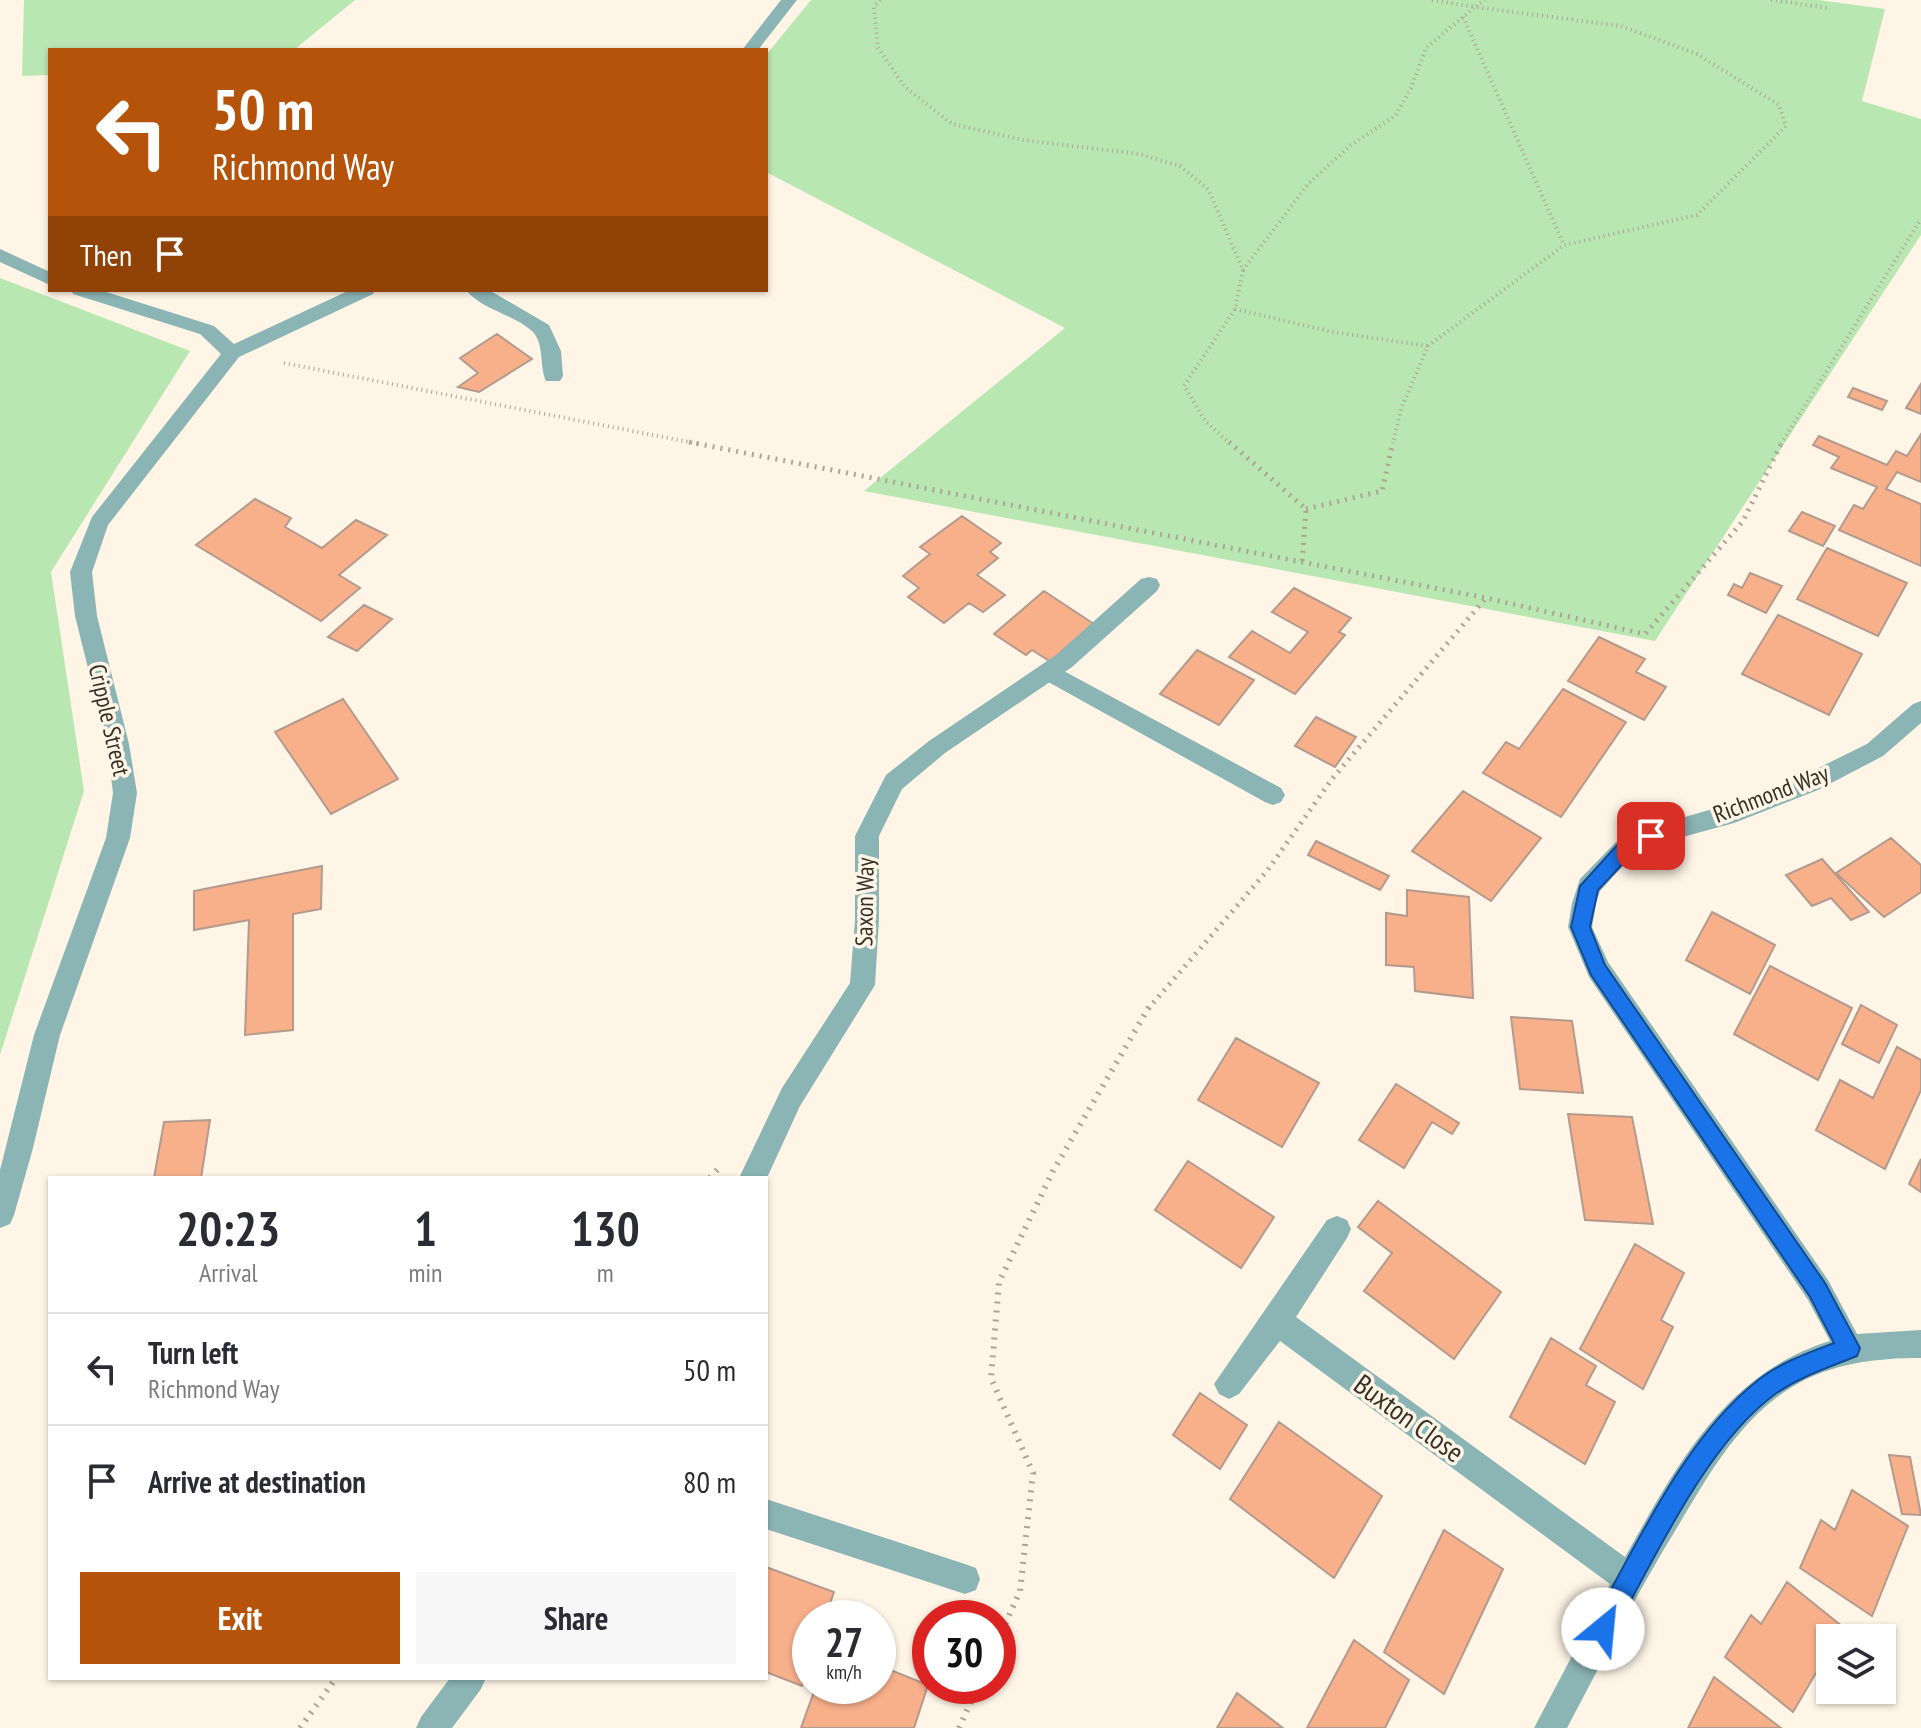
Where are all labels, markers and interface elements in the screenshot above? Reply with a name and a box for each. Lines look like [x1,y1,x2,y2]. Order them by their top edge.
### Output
text: 50 m [212,73,314,145]
icon: left [80,80,184,184]
text: Richmond Way [212,143,394,190]
icon: arrive [148,232,192,276]
text: Then [80,235,132,274]
street label: Cripple Street [82,661,137,779]
street label: Richmond Way [1709,757,1833,830]
pin [1617,802,1685,870]
icon: arrive [1629,814,1673,858]
street label: Saxon Way [848,857,881,947]
text: 20:23 [176,1197,280,1259]
text: 1 [414,1197,437,1259]
text: 130 [571,1197,640,1259]
text: Arrival [199,1256,258,1289]
text: min [408,1256,442,1289]
text: m [597,1256,614,1289]
text: Turn left [148,1333,238,1372]
icon: left [80,1347,124,1391]
text: 50 m [683,1350,736,1389]
street label: Buxton Close [1347,1365,1472,1470]
text: Richmond Way [148,1372,280,1405]
icon: arrive [80,1459,124,1503]
text: Arrive at destination [148,1462,366,1501]
text: 80 m [683,1462,736,1501]
button: Exit [80,1572,400,1664]
button: Share [416,1572,736,1664]
position arrow [1561,1587,1645,1671]
speed limit sign: 30 [912,1600,1016,1704]
text: 27 [825,1616,863,1668]
map controls [1816,1624,1896,1704]
button: layers [1816,1624,1896,1704]
text: km/h [826,1659,862,1685]

